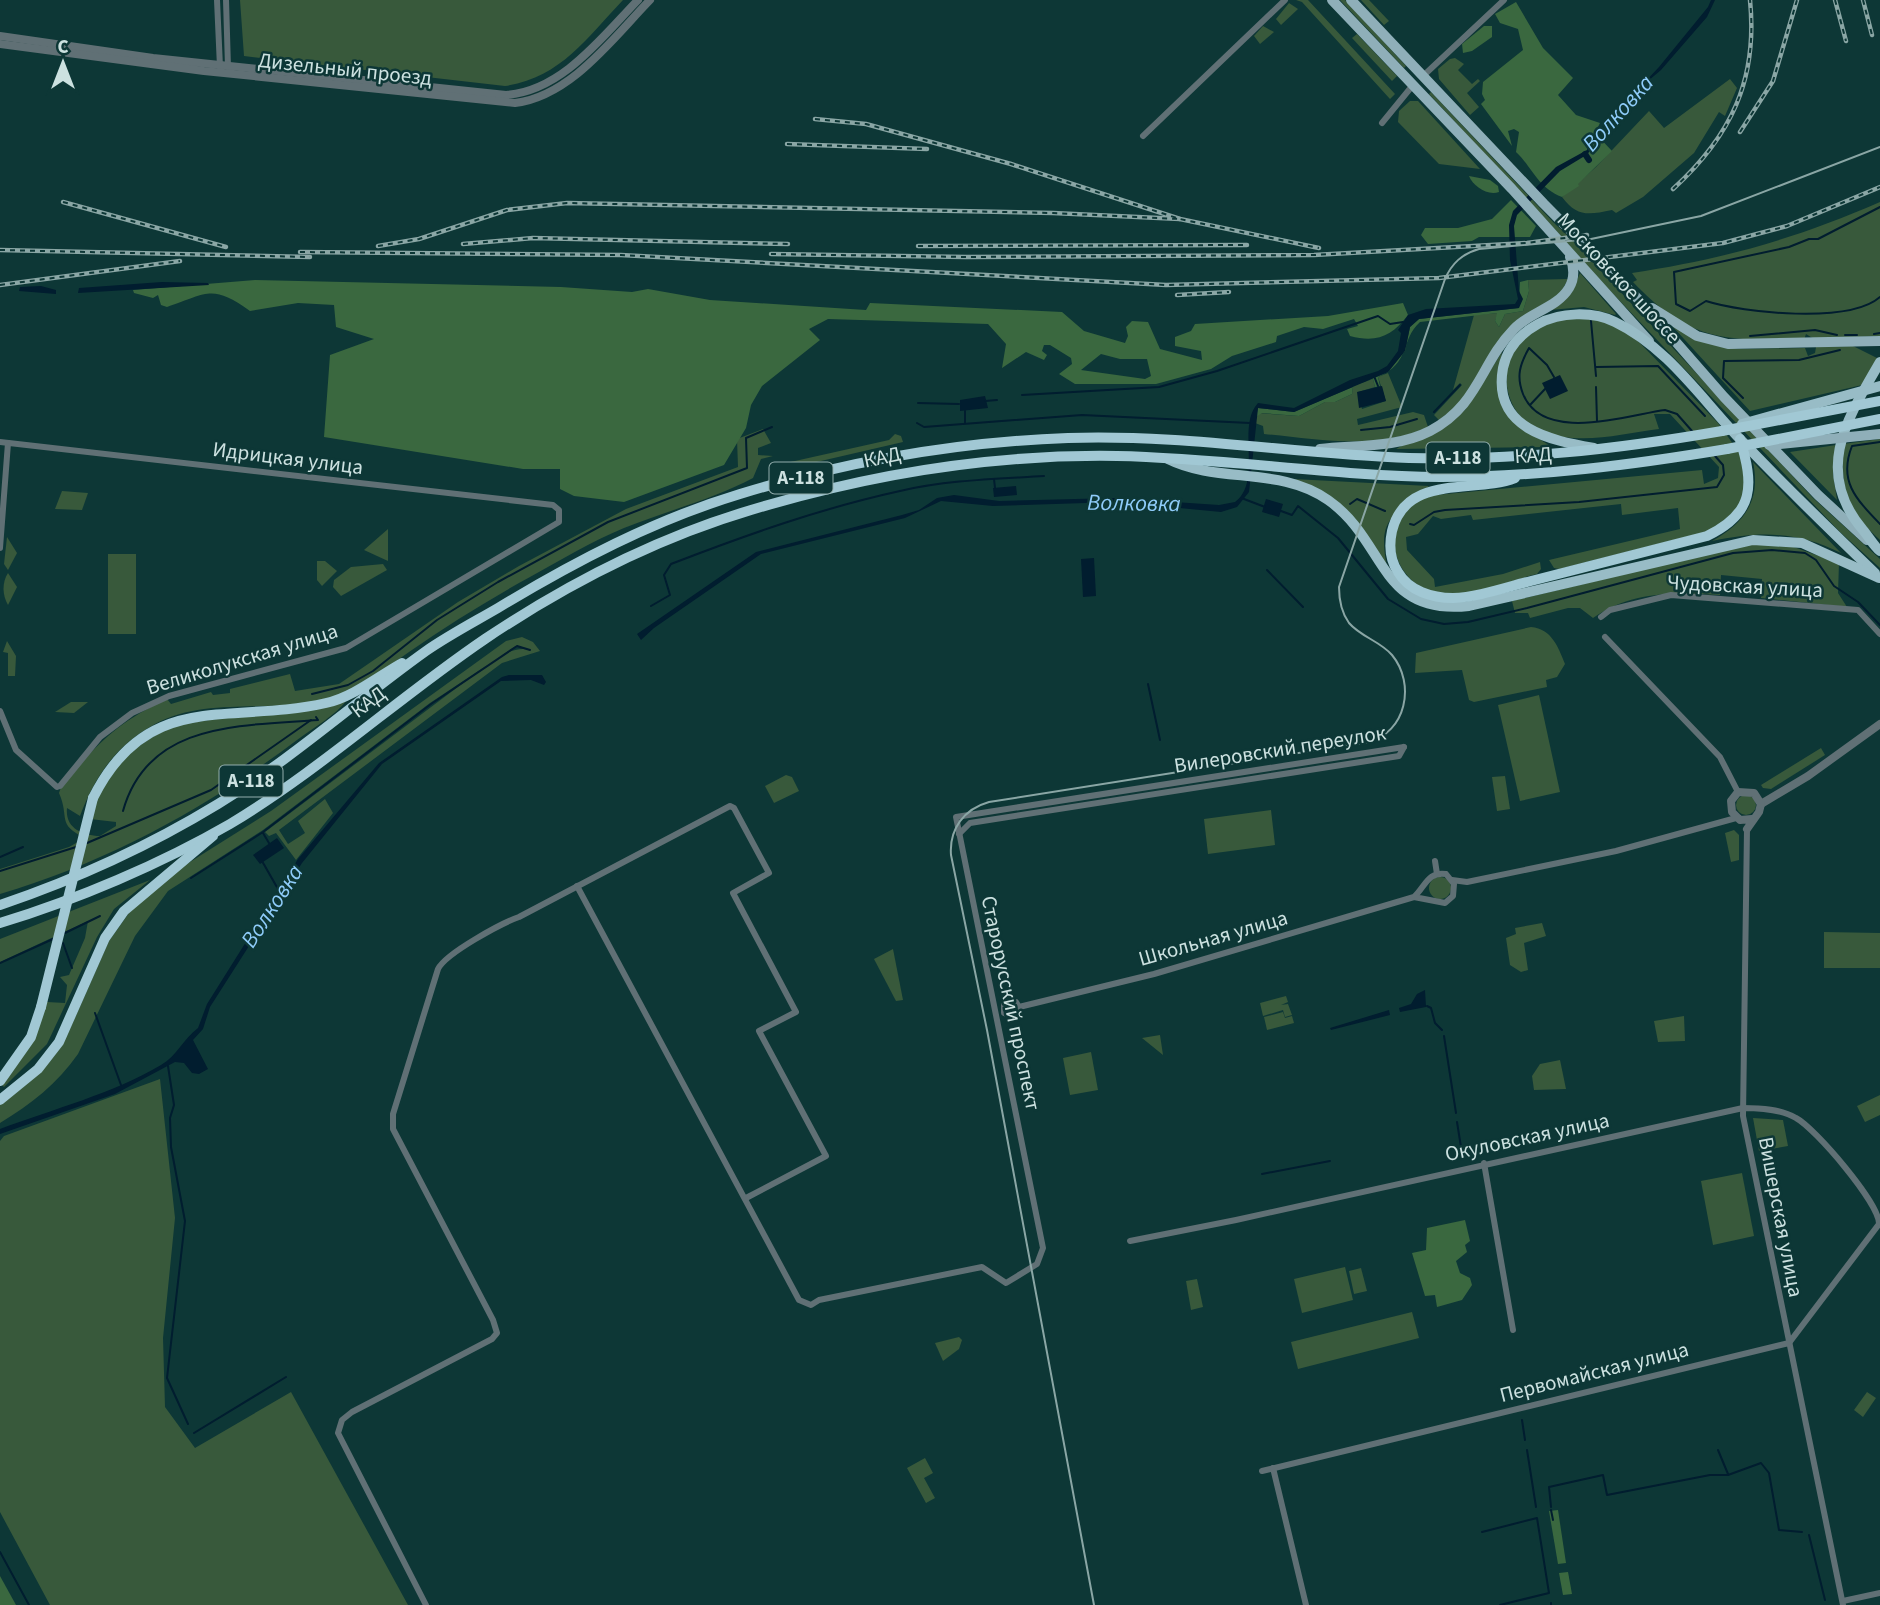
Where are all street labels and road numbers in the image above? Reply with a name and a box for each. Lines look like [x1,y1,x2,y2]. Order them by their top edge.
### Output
street label: Дизельный проезд [257,45,433,93]
street label: Московское шоссе [1550,206,1688,350]
street label: Идрицкая улица [211,434,365,482]
street label: КАД [861,438,903,476]
street label: КАД [1513,439,1553,471]
road number: А-118 [1426,442,1490,474]
road number: А-118 [770,463,832,494]
street label: Чудовская улица [1666,567,1824,605]
street label: Великолукская улица [143,616,341,702]
street label: КАД [344,679,392,725]
street label: Вилеровский переулок [1172,717,1389,781]
road number: А-118 [219,766,282,796]
street label: Старорусский проспект [974,893,1048,1113]
street label: Школьная улица [1135,902,1291,974]
street label: Окуловская улица [1442,1105,1612,1169]
street label: Вишерская улица [1751,1134,1811,1300]
street label: Первомайская улица [1496,1334,1692,1410]

